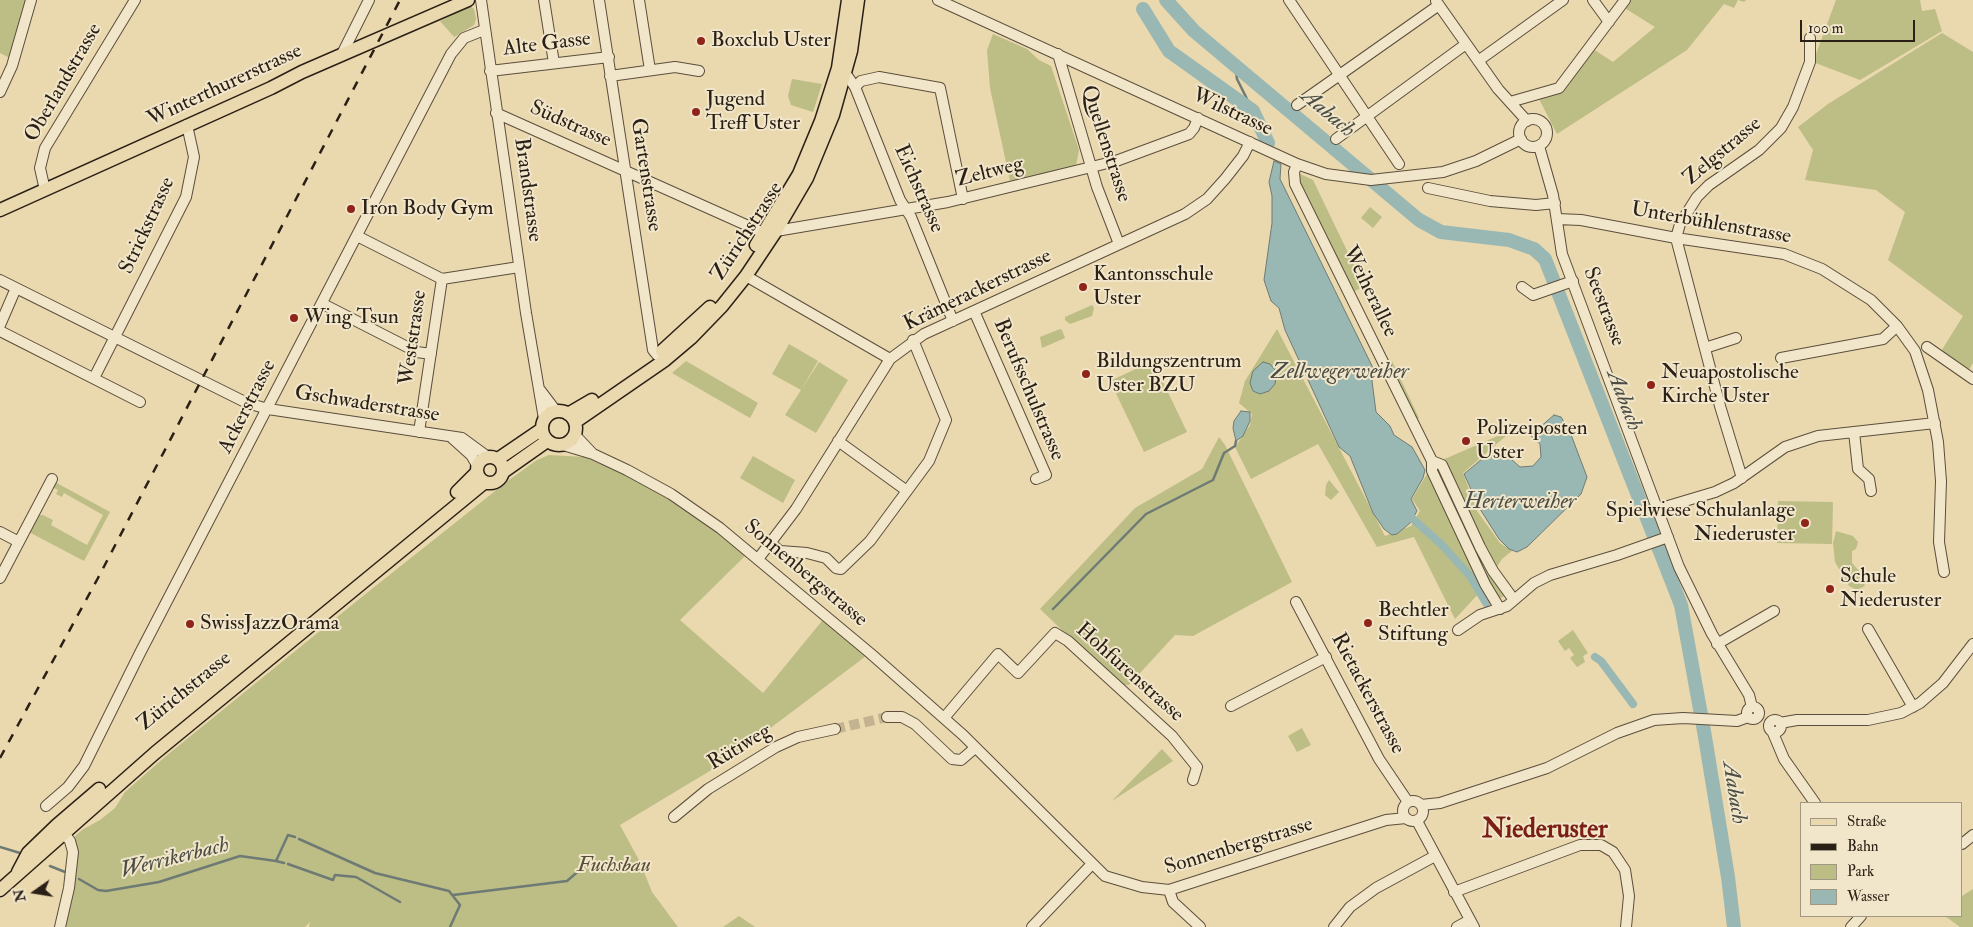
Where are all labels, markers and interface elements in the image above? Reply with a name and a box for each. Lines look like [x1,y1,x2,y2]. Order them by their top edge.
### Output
scale bar [1803,10,1918,42]
street label: Oberlandstrasse [20,19,108,147]
text: 100 m [1808,19,1843,38]
street label: Alte Gasse [502,27,592,63]
place label: Boxclub Uster [711,28,831,54]
marker: Boxclub Uster [695,35,707,47]
street label: Winterthurerstrasse [144,39,306,133]
street label: Quellenstrasse [1074,82,1136,206]
street label: Wilstrasse [1188,83,1276,143]
water label: Aabach [1294,84,1360,144]
place label: Jugend Treff Uster [706,87,800,137]
street label: Südstrasse [525,96,615,154]
marker: Jugend Treff Uster [690,106,702,118]
street label: Zelgstrasse [1679,112,1767,192]
street label: Gartenstrasse [624,117,666,233]
street label: Brandstrasse [507,136,547,244]
street label: Eichstrasse [887,141,949,237]
street label: Zeltweg [954,152,1026,194]
street label: Strickstrasse [115,174,181,278]
street label: Zürichstrasse [707,178,789,286]
place label: Iron Body Gym [361,196,494,222]
street label: Unterbühlenstrasse [1629,198,1793,250]
marker: Iron Body Gym [345,203,357,215]
street label: Weiherallee [1336,242,1402,342]
street label: Krämerackerstrasse [900,244,1056,338]
place label: Kantonsschule Uster [1093,262,1213,312]
street label: Seestrasse [1576,264,1630,350]
marker: Kantonsschule Uster [1077,281,1089,293]
street label: Weststrasse [395,289,433,387]
place label: Wing Tsun [304,305,399,331]
marker: Wing Tsun [288,312,300,324]
street label: Berufsschulstrasse [987,315,1069,465]
place label: Bildungszentrum Uster BZU [1096,349,1242,399]
street label: Ackerstrasse [214,356,282,458]
water label: Zellwegerweiher [1271,360,1409,386]
place label: Neuapostolische Kirche Uster [1661,360,1799,410]
water label: Aabach [1599,367,1647,435]
marker: Bildungszentrum Uster BZU [1080,368,1092,380]
marker: Neuapostolische Kirche Uster [1645,379,1657,391]
street label: Gschwaderstrasse [293,381,441,429]
place label: Polizeiposten Uster [1476,416,1587,466]
marker: Polizeiposten Uster [1460,435,1472,447]
water label: Herterweiher [1464,490,1576,516]
place label: Spielwiese Schulanlage Niederuster [1606,498,1795,548]
street label: Sonnenbergstrasse [738,515,872,633]
marker: Spielwiese Schulanlage Niederuster [1799,517,1811,529]
place label: Schule Niederuster [1840,564,1941,614]
marker: Schule Niederuster [1824,583,1836,595]
place label: Bechtler Stiftung [1378,598,1449,648]
place label: SwissJazzOrama [200,611,339,637]
marker: Bechtler Stiftung [1362,617,1374,629]
marker: SwissJazzOrama [184,618,196,630]
street label: Hohfurenstrasse [1070,618,1188,728]
street label: Rietackerstrasse [1325,629,1409,759]
street label: Zürichstrasse [133,647,237,737]
street label: Rütiweg [704,719,776,777]
water label: Aabach [1715,760,1751,826]
legend [1800,802,1963,917]
street label: Sonnenbergstrasse [1162,812,1316,882]
text: Straße [1847,812,1886,831]
district label: Niederuster [1482,815,1608,847]
water label: Werrikerbach [118,833,232,885]
text: Bahn [1847,837,1879,856]
park label: Fuchsbau [577,853,651,879]
text: Park [1847,862,1874,881]
north arrow [10,867,60,917]
text: N [10,887,30,904]
text: Wasser [1847,887,1889,906]

